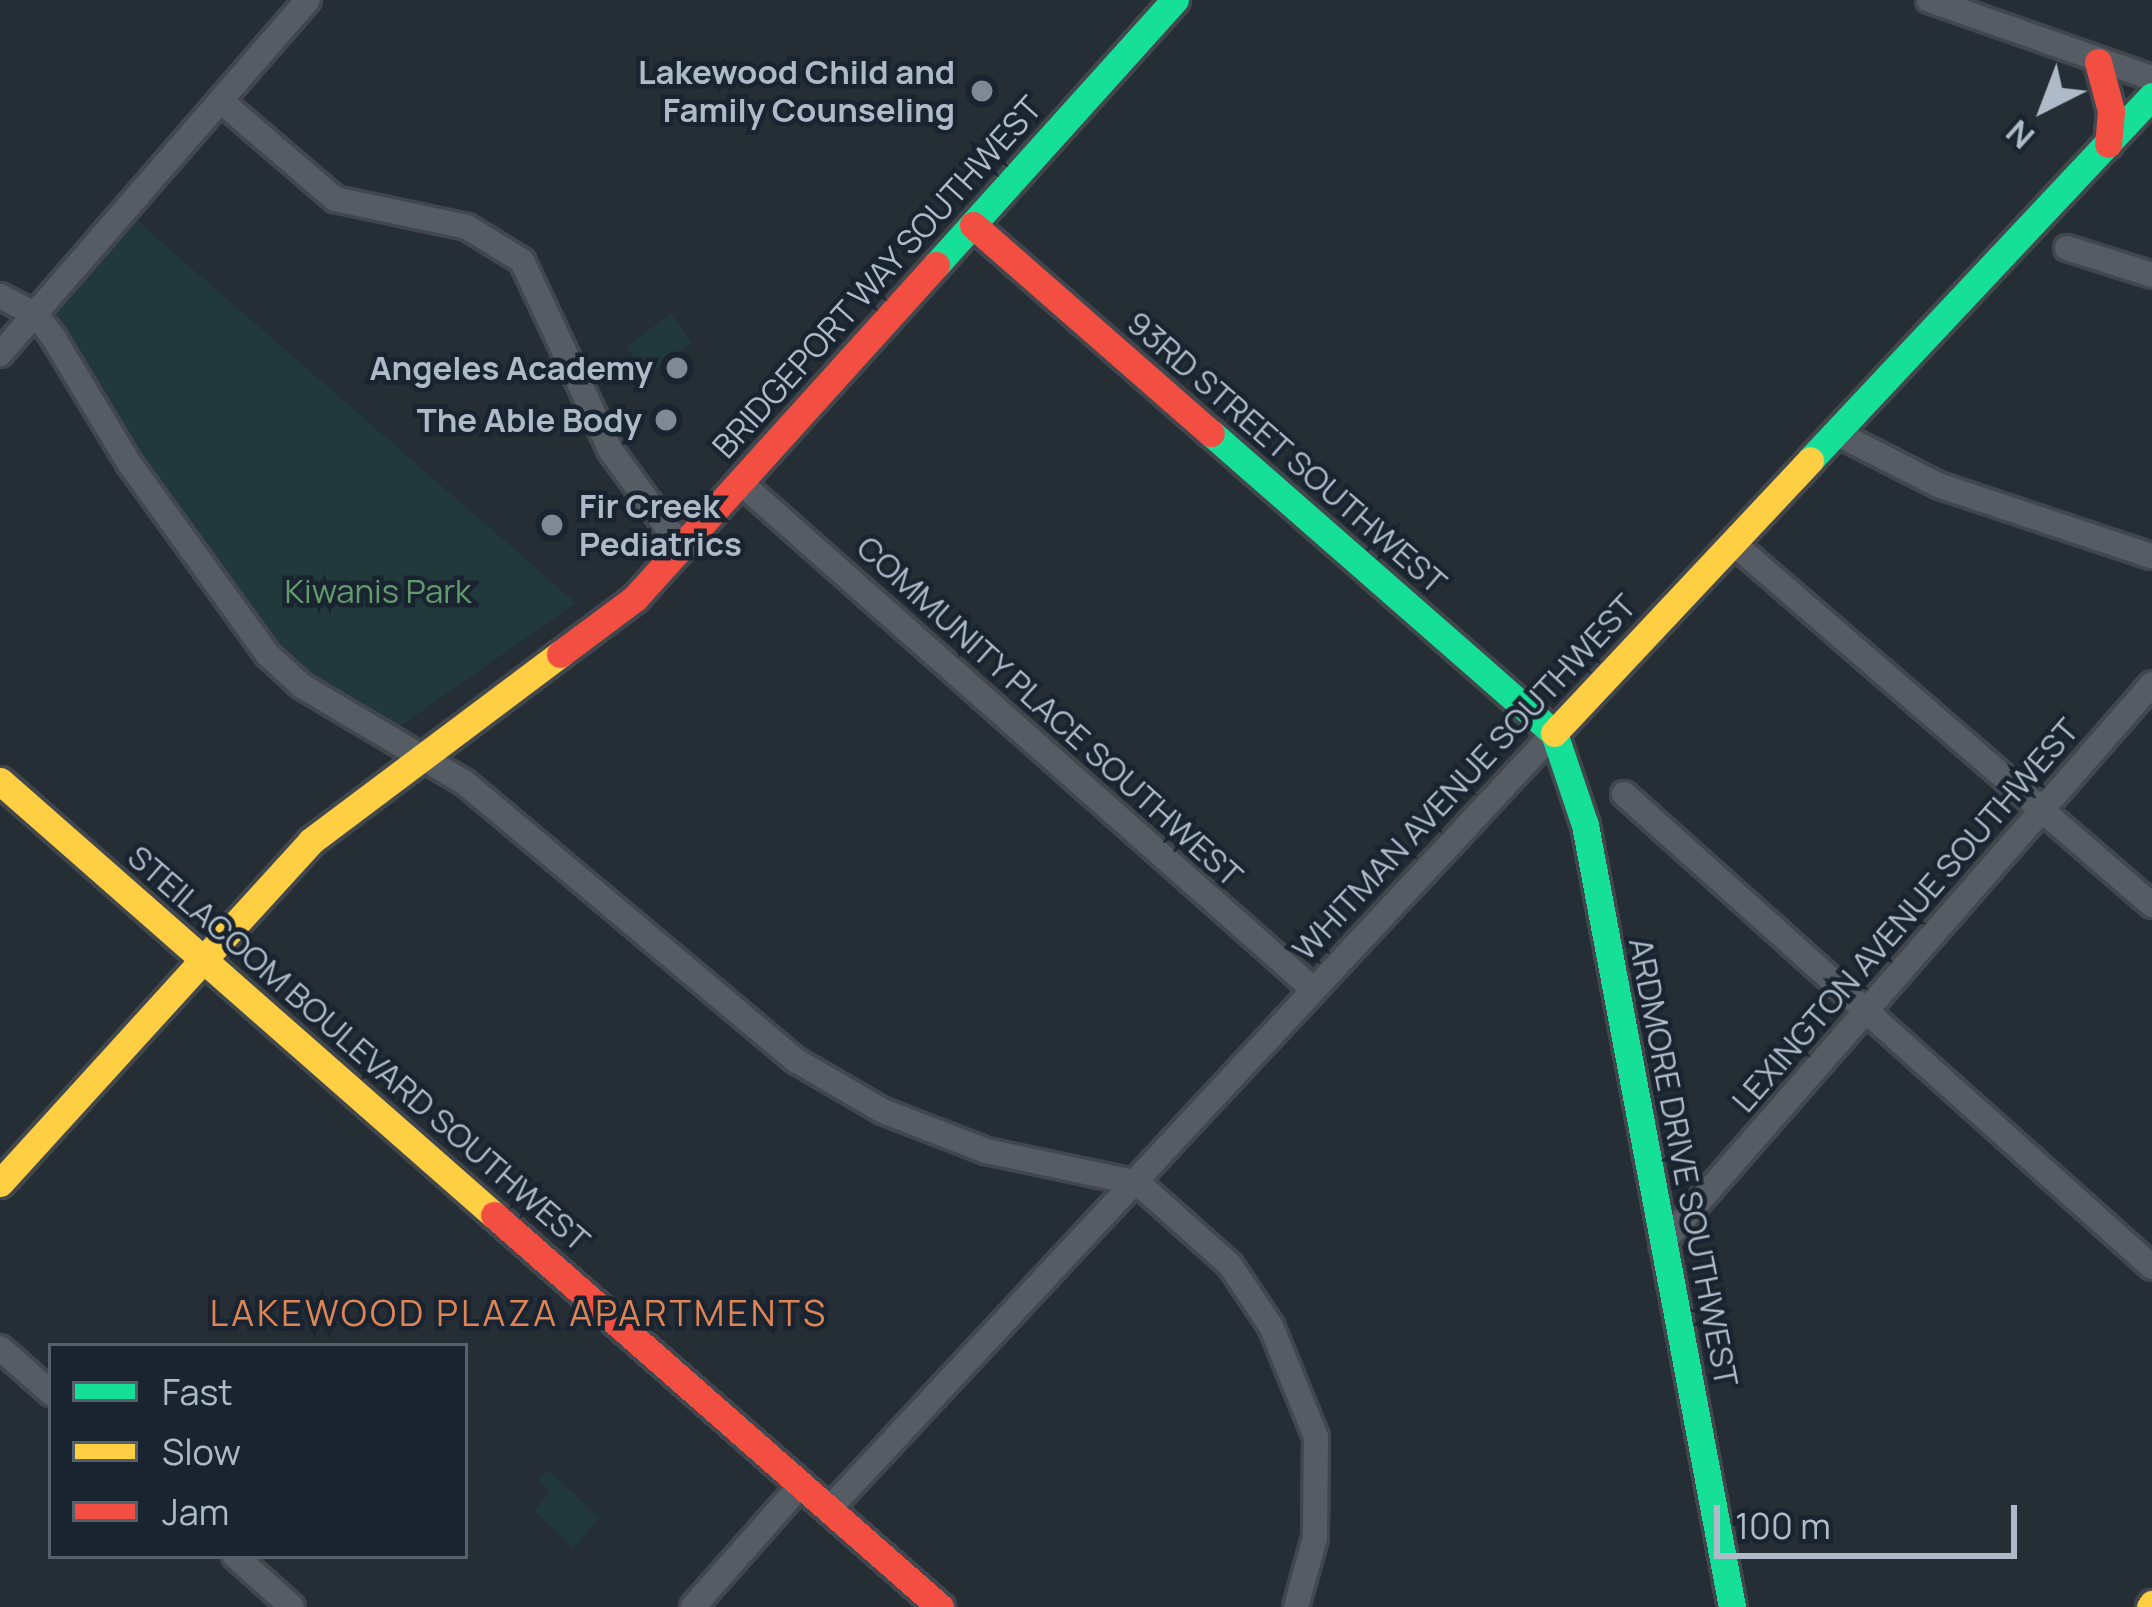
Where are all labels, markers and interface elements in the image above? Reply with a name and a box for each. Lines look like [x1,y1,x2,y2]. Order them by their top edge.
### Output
north arrow [1984,48,2104,168]
place label: Lakewood Child and Family Counseling [638,52,955,130]
marker: Lakewood Child and Family Counseling [966,75,998,107]
street label: BRIDGEPORT WAY SOUTHWEST [703,87,1051,467]
text: N [1996,110,2043,160]
street label: 93RD STREET SOUTHWEST [1119,302,1455,602]
place label: Angeles Academy [369,348,653,388]
marker: Angeles Academy [664,355,690,381]
place label: The Able Body [417,400,642,440]
marker: The Able Body [653,407,679,433]
place label: Fir Creek Pediatrics [579,486,742,564]
marker: Fir Creek Pediatrics [536,509,568,541]
street label: COMMUNITY PLACE SOUTHWEST [849,527,1251,895]
park label: Kiwanis Park [285,571,471,611]
street label: WHITMAN AVENUE SOUTHWEST [1284,586,1644,968]
street label: LEXINGTON AVENUE SOUTHWEST [1723,710,2087,1120]
street label: STEILACOOM BOULEVARD SOUTHWEST [120,837,598,1259]
street label: ARDMORE DRIVE SOUTHWEST [1621,934,1747,1390]
district label: LAKEWOOD PLAZA APARTMENTS [210,1291,828,1335]
legend [48,1343,468,1559]
text: Fast [162,1367,233,1416]
text: Slow [162,1427,241,1476]
scale bar [1720,1481,2023,1555]
text: Jam [162,1487,229,1536]
text: 100 m [1735,1501,1831,1550]

